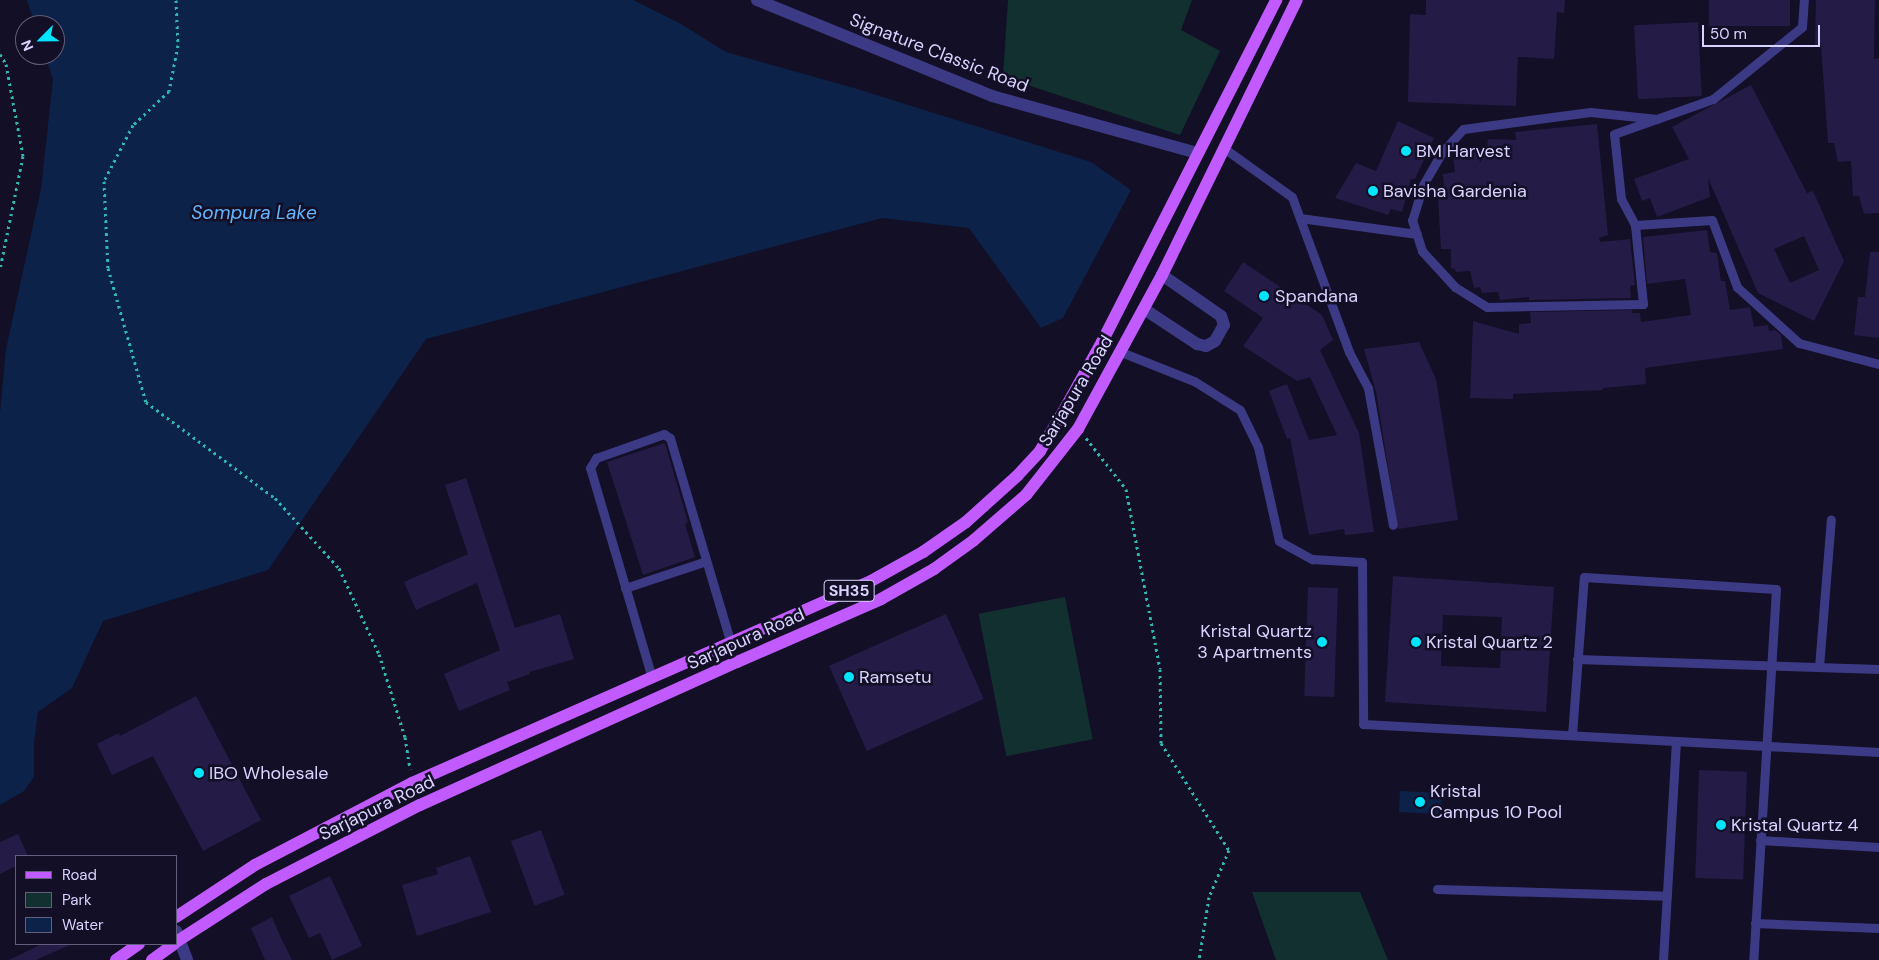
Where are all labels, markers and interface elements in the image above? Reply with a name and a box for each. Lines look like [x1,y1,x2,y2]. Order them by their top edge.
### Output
street label: Signature Classic Road [847,9,1031,97]
north arrow [15,15,65,65]
scale bar [1704,15,1822,47]
text: 50 m [1710,24,1747,44]
text: N [17,37,37,54]
place label: BM Harvest [1416,140,1510,162]
marker: BM Harvest [1400,145,1412,157]
place label: Bavisha Gardenia [1383,180,1527,202]
marker: Bavisha Gardenia [1367,185,1379,197]
water label: Sompura Lake [191,202,317,224]
place label: Spandana [1275,285,1358,307]
marker: Spandana [1257,289,1271,303]
street label: Sarjapura Road [1034,332,1118,450]
road number: SH35 [823,578,875,604]
street label: Sarjapura Road [684,604,808,674]
place label: Kristal Quartz 3 Apartments [1197,621,1312,664]
place label: Kristal Quartz 2 [1426,631,1553,653]
marker: Kristal Quartz 3 Apartments [1316,636,1328,648]
marker: Kristal Quartz 2 [1410,636,1422,648]
place label: Ramsetu [859,666,932,688]
marker: Ramsetu [843,671,855,683]
place label: IBO Wholesale [209,762,329,784]
marker: IBO Wholesale [193,767,205,779]
street label: Sarjapura Road [316,771,438,845]
place label: Kristal Campus 10 Pool [1430,781,1562,824]
marker: Kristal Campus 10 Pool [1414,796,1426,808]
place label: Kristal Quartz 4 [1731,814,1858,836]
marker: Kristal Quartz 4 [1715,819,1727,831]
legend [15,855,178,945]
text: Road [62,865,97,885]
text: Park [62,890,92,910]
text: Water [62,915,103,935]

